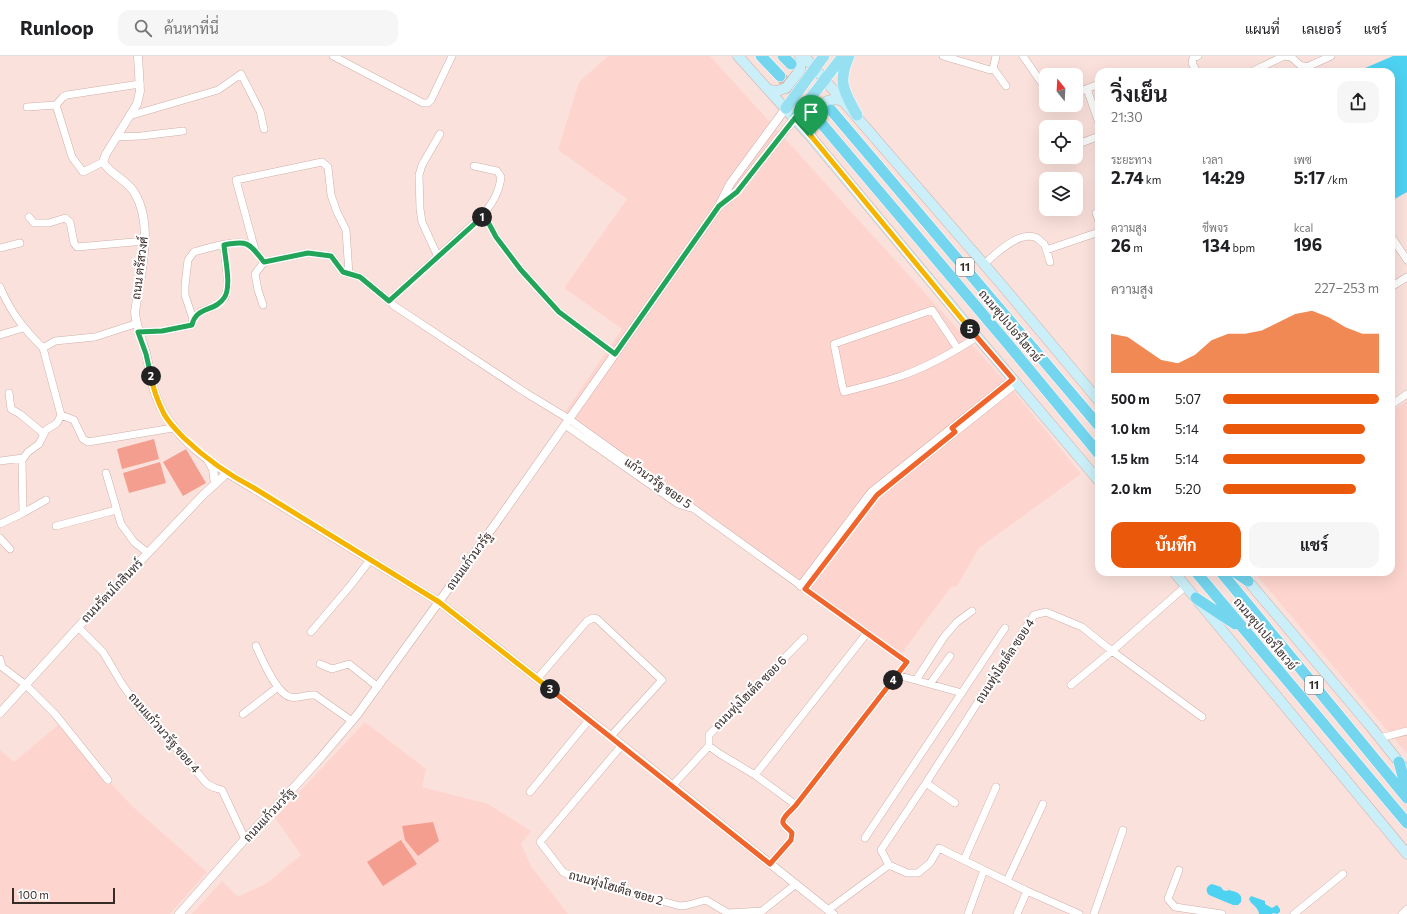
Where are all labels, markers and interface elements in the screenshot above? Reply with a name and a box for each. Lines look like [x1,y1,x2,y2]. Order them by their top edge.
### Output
search box [118,10,398,46]
text: Runloop [20,16,94,39]
icon: search [132,17,154,39]
text: ค้นหาที่นี่ [164,19,219,37]
text: แผนที่ [1245,20,1280,37]
text: เลเยอร์ [1302,20,1342,37]
text: แชร์ [1364,20,1387,37]
north arrow [1039,68,1083,112]
map controls [1039,68,1083,216]
text: วิ่งเย็น [1111,80,1168,107]
button: share [1337,81,1379,123]
pin [794,95,828,136]
icon: arrive [800,101,822,123]
text: 21:30 [1111,109,1143,125]
button: locate [1039,120,1083,164]
text: ระยะทาง [1111,153,1152,166]
text: เวลา [1202,153,1223,166]
text: เพซ [1294,153,1312,166]
text: 2.74 [1111,167,1144,188]
text: 14:29 [1202,167,1245,188]
text: 5:17 [1294,167,1325,188]
button: layers [1039,172,1083,216]
text: km [1144,173,1161,186]
text: /km [1325,173,1348,186]
pin: 1 [472,207,492,227]
text: 1 [480,210,484,223]
text: ความสูง [1111,221,1147,234]
text: ชีพจร [1202,221,1228,234]
text: kcal [1294,221,1313,234]
text: 196 [1294,234,1322,255]
text: 26 [1111,235,1131,256]
text: 134 [1202,235,1230,256]
street label: ถนน ตรัสวงศ์ [128,236,150,300]
text: m [1131,241,1143,254]
text: bpm [1230,241,1255,254]
road number: 11 [956,258,974,276]
text: 227–253 m [1314,280,1379,296]
text: ความสูง [1111,281,1153,297]
street label: ถนนซุปเปอร์ไฮเวย์ [974,286,1045,366]
pin: 5 [960,319,980,339]
text: 5 [967,322,973,335]
pin: 2 [141,366,161,386]
text: 2 [148,369,154,382]
text: 500 m [1111,391,1150,407]
text: 5:07 [1175,391,1201,407]
text: 1.0 km [1111,421,1150,437]
text: 5:14 [1175,421,1199,437]
text: 1.5 km [1111,451,1149,467]
text: 5:14 [1175,451,1199,467]
street label: แก้วนวรัฐ ซอย 5 [621,454,695,512]
text: 2.0 km [1111,481,1152,497]
text: 5:20 [1175,481,1201,497]
button: บันทึก [1111,522,1241,568]
button: แชร์ [1249,522,1379,568]
street label: ถนนแก้วนวรัฐ [442,529,496,593]
street label: ถนนรัตนโกสินทร์ [77,556,145,625]
street label: ถนนซุปเปอร์ไฮเวย์ [1229,594,1300,674]
street label: ถนนทุ่งโฮเต็ล ซอย 4 [971,615,1039,707]
street label: ถนนทุ่งโฮเต็ล ซอย 6 [709,652,791,734]
pin: 4 [883,670,903,690]
text: 4 [890,673,896,686]
road number: 11 [1305,676,1323,694]
pin: 3 [540,679,560,699]
text: 3 [547,682,553,695]
street label: ถนนแก้วนวรัฐ ซอย 4 [125,689,203,777]
street label: ถนนแก้วนวรัฐ [240,785,298,845]
street label: ถนนทุ่งโฮเต็ล ซอย 2 [567,866,666,910]
scale bar [12,886,115,905]
text: 100 m [18,888,49,901]

